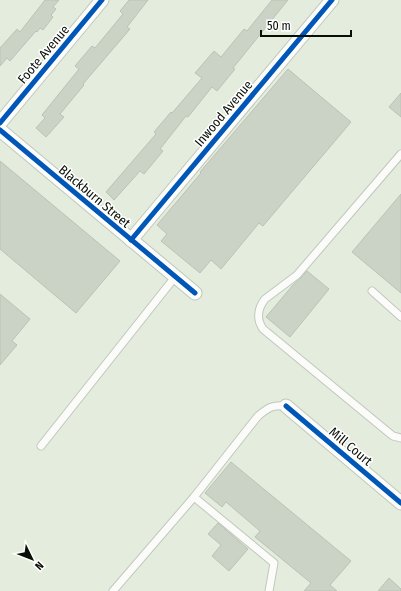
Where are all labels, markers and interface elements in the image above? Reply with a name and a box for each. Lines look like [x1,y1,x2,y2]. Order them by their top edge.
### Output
scale bar [261,12,351,38]
text: 50 m [267,19,291,33]
street label: Foote Avenue [15,22,72,87]
street label: Inwood Avenue [191,77,255,149]
street label: Blackburn Street [56,162,134,231]
street label: Mill Court [326,424,376,469]
north arrow [12,539,52,579]
text: N [32,559,46,572]

